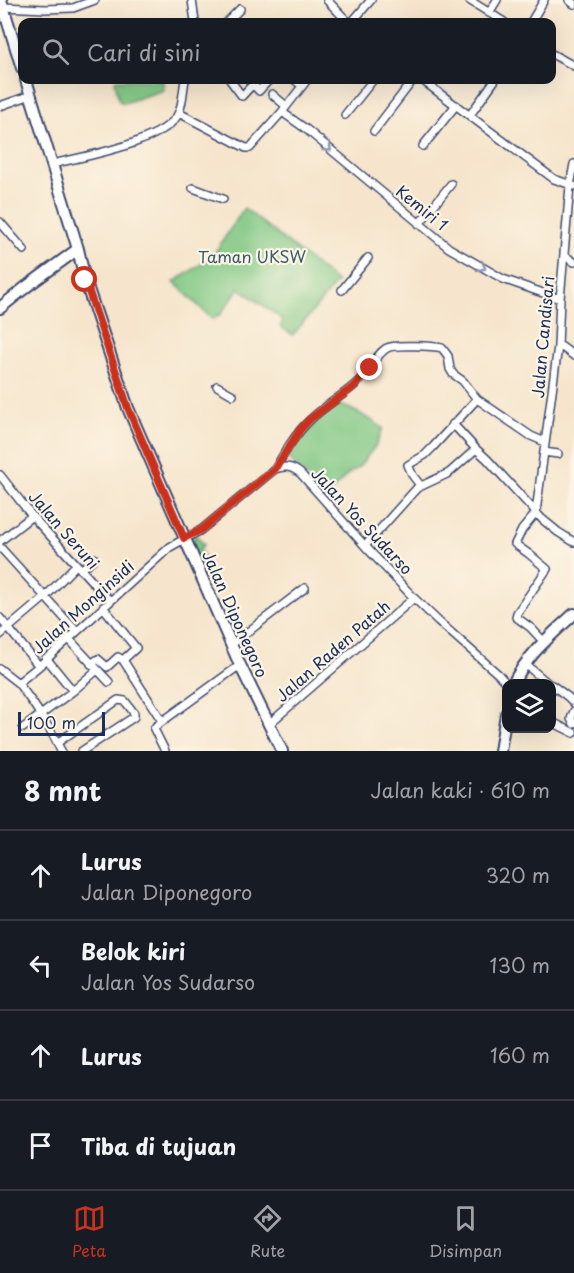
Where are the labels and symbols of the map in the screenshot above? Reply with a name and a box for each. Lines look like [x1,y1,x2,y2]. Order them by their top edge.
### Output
one-way arrow [321,141,332,152]
street label: Kemiri 1 [391,179,454,236]
park label: Taman UKSW [198,244,307,268]
one-way arrow [476,260,486,271]
route start [71,266,97,292]
street label: Jalan Candisari [525,275,559,399]
route end [356,354,382,380]
street label: Jalan Yos Sudarso [306,461,419,580]
street label: Jalan Seruni [24,485,106,574]
street label: Jalan Diponegoro [197,546,275,681]
street label: Jalan Monginsidi [26,554,139,659]
street label: Jalan Raden Patah [270,594,395,707]
scale bar [18,709,105,736]

